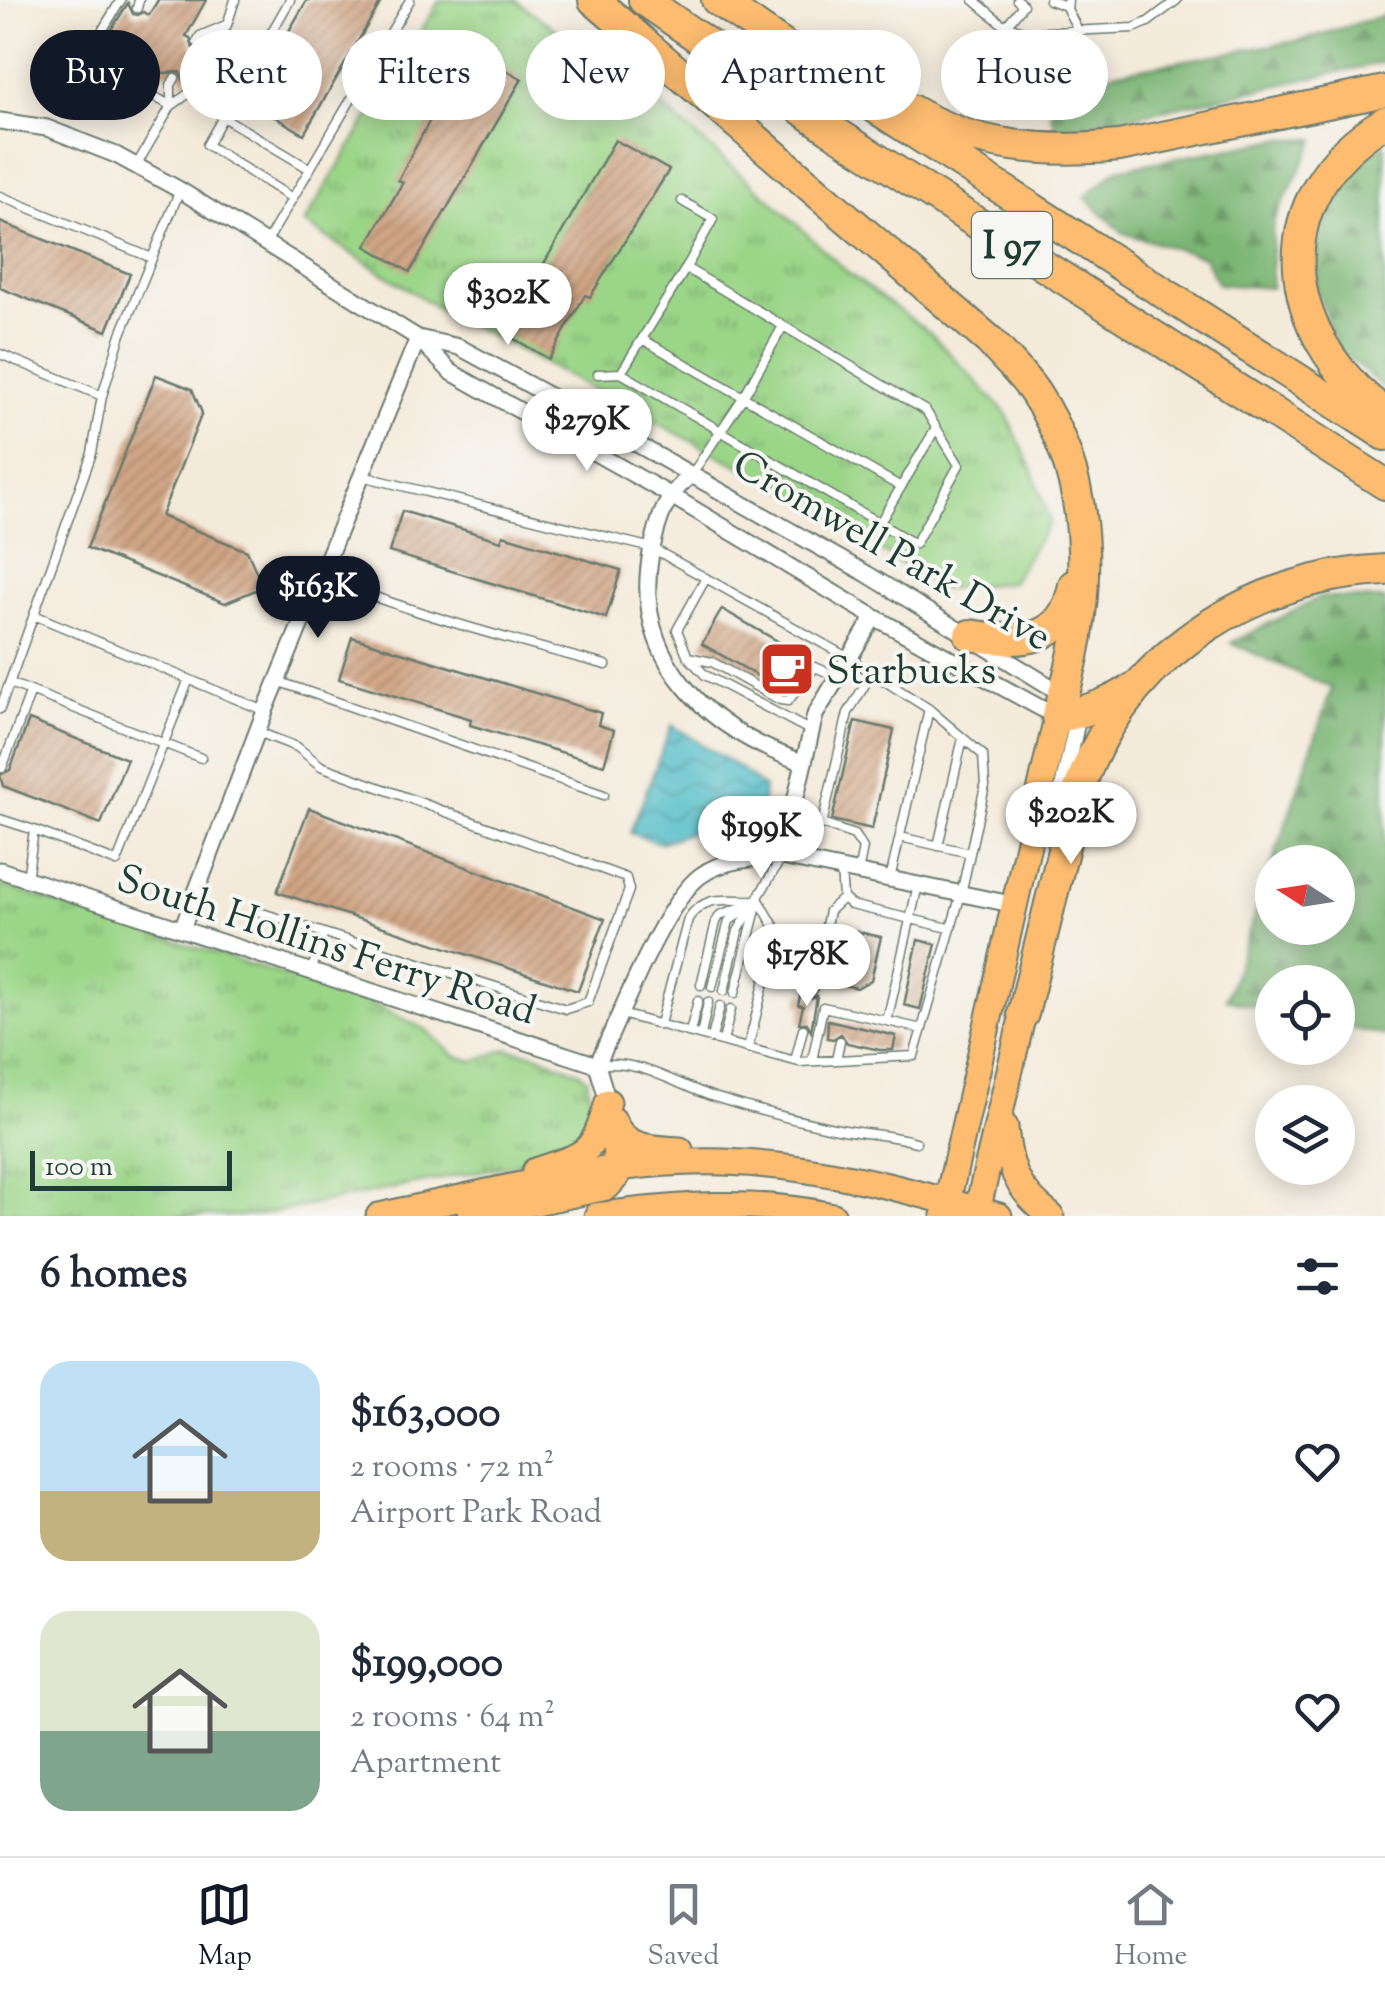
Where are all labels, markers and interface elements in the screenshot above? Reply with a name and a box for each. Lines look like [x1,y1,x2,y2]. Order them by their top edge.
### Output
chip: Buy [30,30,160,120]
chip: Rent [180,30,322,120]
chip: Filters [342,30,506,120]
chip: New [526,30,665,120]
chip: Apartment [685,30,921,120]
chip: House [941,30,1108,120]
road number: I 97 [972,212,1052,278]
pin: $302K [438,263,578,348]
text: $302K [466,272,550,318]
pin: $279K [517,389,657,474]
text: $279K [544,398,630,444]
street label: Cromwell Park Drive [721,438,1061,668]
pin: $163K [248,556,388,641]
text: $163K [278,565,358,611]
cafe icon: Starbucks [757,639,817,699]
place label: Starbucks [826,645,996,702]
pin: $202K [1001,782,1141,867]
text: $202K [1028,791,1114,837]
pin: $199K [691,796,831,881]
text: $199K [720,805,802,851]
north arrow [1255,845,1355,945]
map controls [1255,845,1355,1185]
street label: South Hollins Ferry Road [109,853,543,1042]
pin: $178K [737,924,877,1009]
text: $178K [765,933,849,979]
button: locate [1255,965,1355,1065]
button: layers [1255,1085,1355,1185]
scale bar [30,1146,232,1190]
text: 100 m [45,1148,113,1188]
text: 6 homes [40,1246,187,1306]
icon: filters [1290,1249,1345,1304]
text: $163,000 [350,1385,500,1445]
icon: home [120,1401,240,1521]
icon: heart [1290,1434,1345,1489]
text: 2 rooms · 72 m² [350,1445,554,1491]
text: Airport Park Road [350,1491,602,1537]
text: $199,000 [350,1635,503,1695]
icon: home [120,1651,240,1771]
icon: heart [1290,1684,1345,1739]
text: 2 rooms · 64 m² [350,1695,555,1741]
text: Apartment [350,1741,501,1787]
tab: Map [197,1877,252,1977]
tab: Saved [647,1877,719,1977]
tab: Home [1114,1877,1188,1977]

